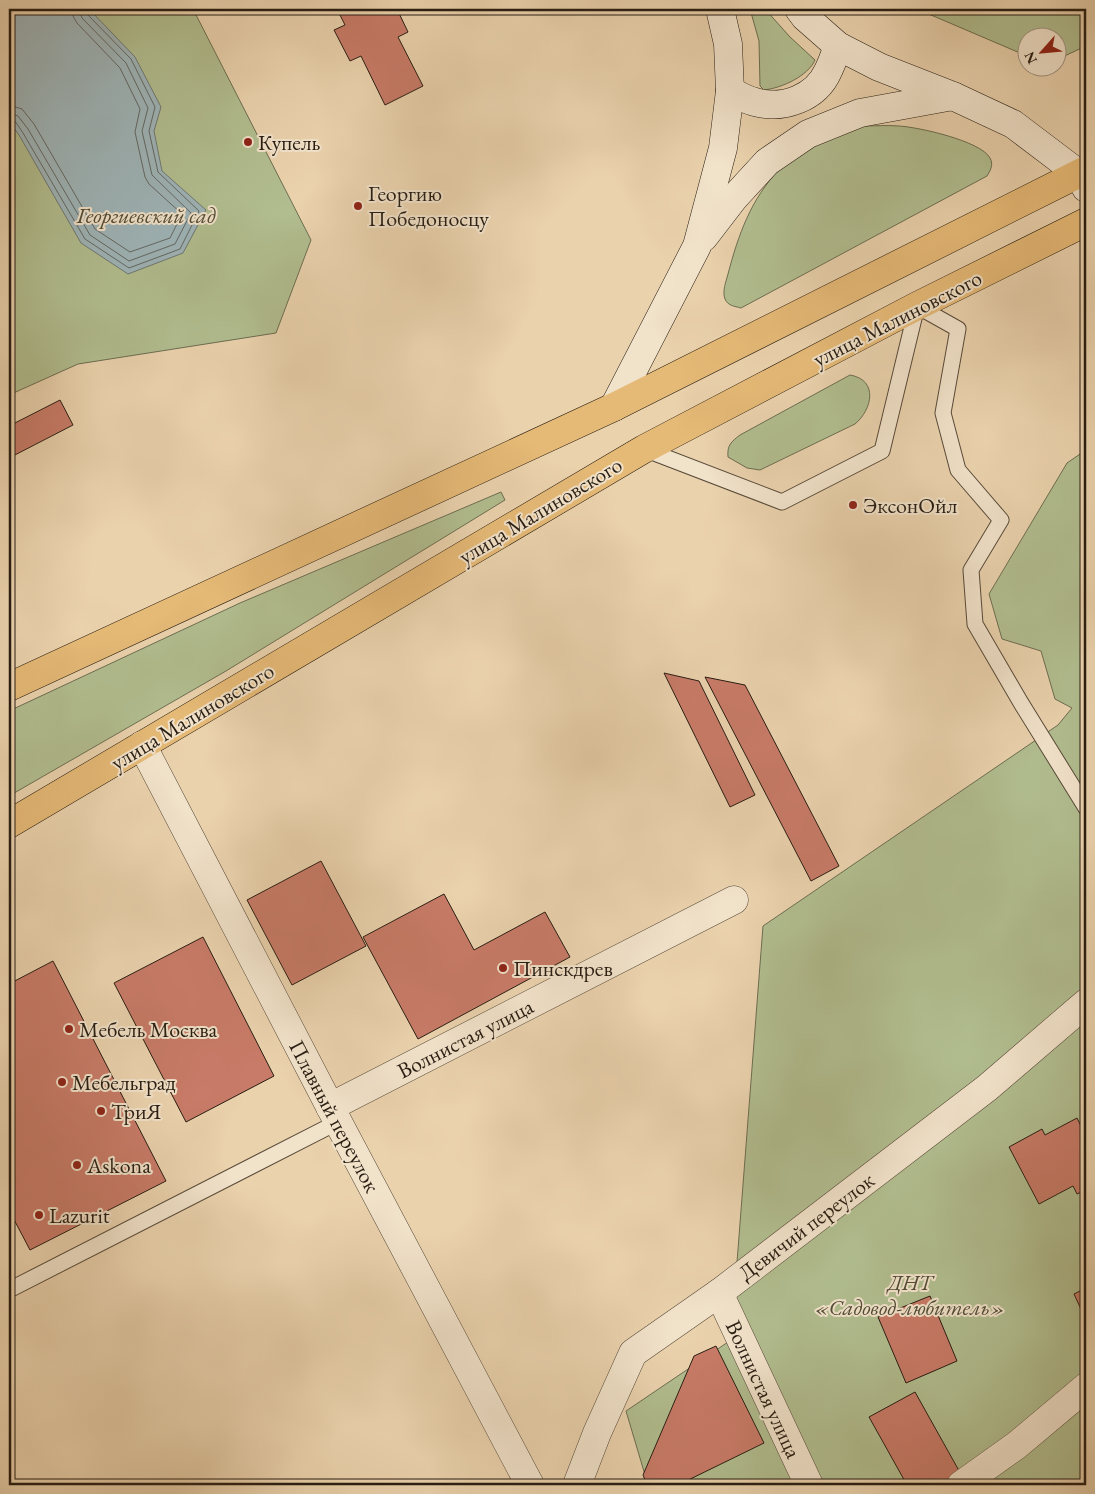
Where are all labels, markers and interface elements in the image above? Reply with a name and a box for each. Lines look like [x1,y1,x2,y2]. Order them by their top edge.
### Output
north arrow [1018,28,1068,78]
text: N [1020,48,1041,67]
place label: Купель [258,128,321,157]
marker: Купель [242,136,254,148]
place label: Георгию Победоносцу [368,179,489,233]
marker: Георгию Победоносцу [352,200,364,212]
park label: Георгиевский сад [75,201,216,230]
street label: улица Малиновского [808,263,987,374]
street label: улица Малиновского [453,450,628,571]
place label: ЭксонОйл [863,491,958,520]
marker: ЭксонОйл [847,499,859,511]
street label: улица Малиновского [105,656,280,777]
place label: Пинскдрев [513,954,613,983]
marker: Пинскдрев [497,962,509,974]
street label: Волнистая улица [392,992,539,1085]
place label: Мебель Москва [79,1015,218,1044]
marker: Мебель Москва [63,1023,75,1035]
street label: Плавный переулок [282,1035,387,1198]
place label: Мебельград [72,1068,176,1097]
marker: Мебельград [56,1076,68,1088]
place label: ТриЯ [111,1097,162,1126]
marker: ТриЯ [95,1105,107,1117]
place label: Askona [86,1151,151,1180]
marker: Askona [71,1159,83,1171]
street label: Девичий переулок [732,1165,881,1287]
place label: Lazurit [49,1201,110,1230]
marker: Lazurit [33,1209,45,1221]
park label: ДНТ «Садовод-любитель» [815,1268,1005,1322]
street label: Волнистая улица [719,1315,808,1463]

